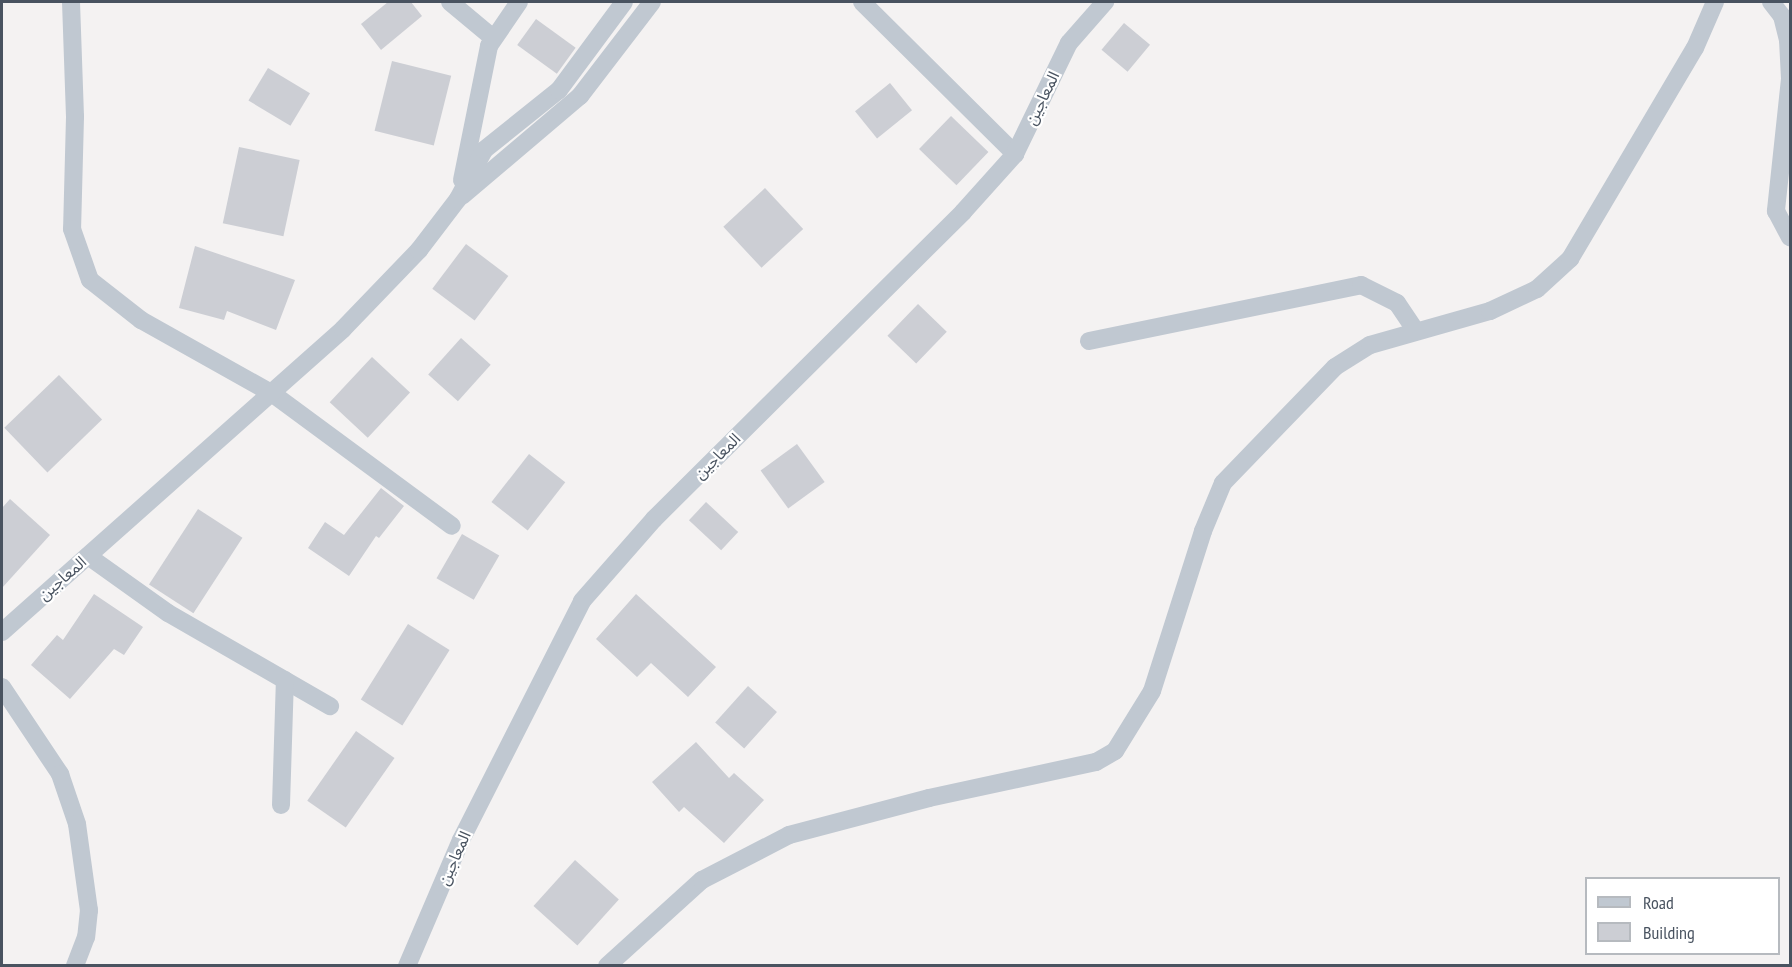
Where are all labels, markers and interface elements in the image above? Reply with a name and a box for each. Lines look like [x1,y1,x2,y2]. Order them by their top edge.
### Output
street label: المعاجين [1021,68,1063,128]
street label: المعاجين [690,429,744,483]
street label: المعاجين [34,552,90,604]
street label: المعاجين [434,828,474,888]
legend [1585,877,1780,955]
text: Road [1643,891,1674,914]
text: Building [1643,921,1695,944]

